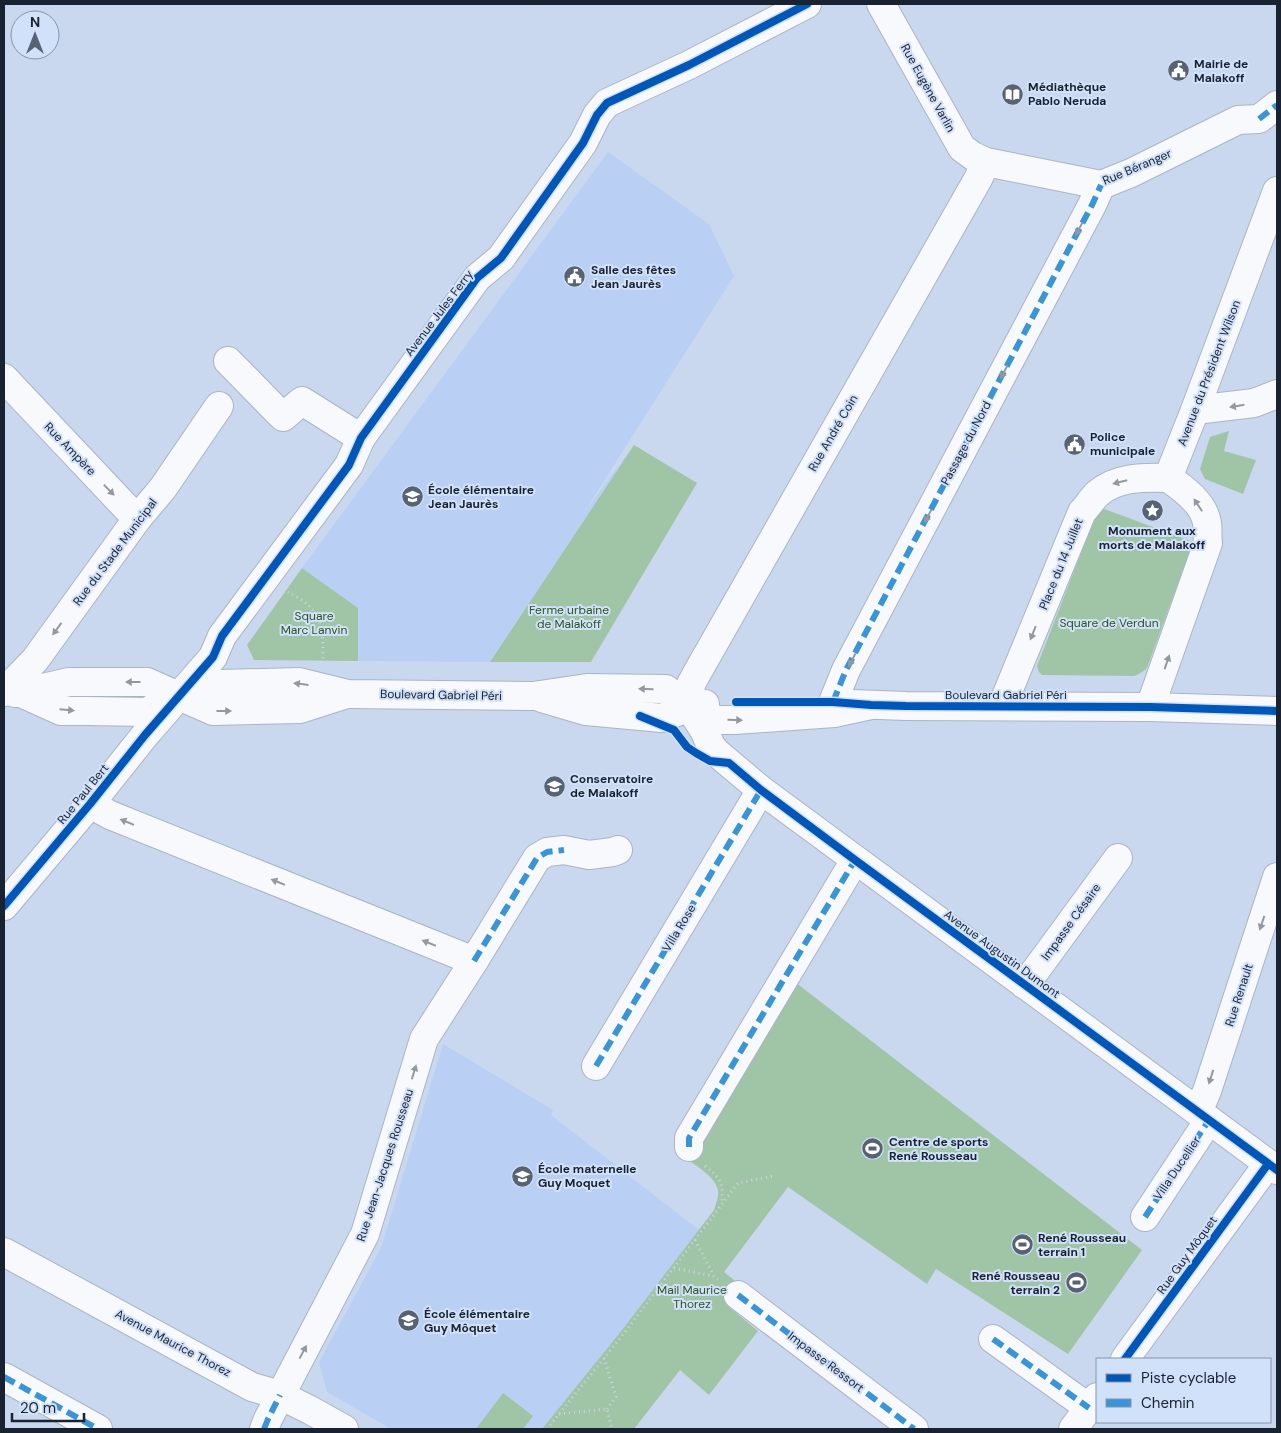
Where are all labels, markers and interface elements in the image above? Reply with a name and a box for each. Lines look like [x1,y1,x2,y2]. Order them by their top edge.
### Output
north arrow [10,10,60,60]
text: N [30,13,40,31]
street label: Rue Eugène Varlin [897,41,959,135]
place label: Mairie de Malakoff [1194,56,1248,86]
public building icon: Mairie de Malakoff [1166,59,1190,83]
place label: Médiathèque Pablo Neruda [1028,79,1106,109]
library icon: Médiathèque Pablo Neruda [1000,82,1024,106]
street label: Rue Béranger [1100,145,1175,189]
one-way arrow [1075,222,1084,235]
place label: Salle des fêtes Jean Jaurès [591,262,676,292]
public building icon: Salle des fêtes Jean Jaurès [563,265,587,289]
street label: Avenue Jules Ferry [401,266,477,359]
street label: Avenue du Président Wilson [1174,298,1244,448]
one-way arrow [999,365,1008,379]
street label: Rue André Coin [805,392,862,474]
street label: Passage du Nord [937,398,995,488]
one-way arrow [1229,402,1245,410]
street label: Rue Ampère [41,419,100,479]
place label: Police municipale [1090,429,1155,459]
public building icon: Police municipale [1062,432,1086,456]
one-way arrow [1112,479,1127,487]
place label: École élémentaire Jean Jaurès [428,482,534,512]
one-way arrow [103,484,115,496]
school or university icon: École élémentaire Jean Jaurès [400,485,424,509]
street label: Rue du Stade Municipal [69,495,161,609]
place icon: Monument aux morts de Malakoff [1140,498,1164,522]
one-way arrow [1193,498,1202,512]
one-way arrow [924,509,932,523]
street label: Place du 14 Juillet [1035,516,1087,612]
place label: Monument aux morts de Malakoff [1099,523,1205,553]
park label: Ferme urbaine de Malakoff [529,602,609,632]
park label: Square Marc Lanvin [281,608,347,638]
park label: Square de Verdun [1059,615,1159,631]
one-way arrow [52,623,62,636]
one-way arrow [1029,626,1037,641]
one-way arrow [848,652,856,667]
one-way arrow [1164,654,1171,669]
one-way arrow [125,678,141,686]
one-way arrow [292,680,308,688]
one-way arrow [638,684,654,692]
street label: Boulevard Gabriel Péri [380,686,502,704]
street label: Boulevard Gabriel Péri [945,687,1067,703]
one-way arrow [59,706,75,714]
one-way arrow [216,707,232,715]
one-way arrow [727,716,743,724]
street label: Rue Paul Bert [54,760,112,827]
place label: Conservatoire de Malakoff [570,771,653,801]
school or university icon: Conservatoire de Malakoff [542,774,566,798]
one-way arrow [119,818,134,826]
one-way arrow [271,878,285,886]
street label: Impasse Césaire [1038,880,1104,964]
street label: Villa Rose [659,901,700,955]
street label: Avenue Augustin Dumont [941,906,1064,1002]
one-way arrow [1258,916,1266,931]
one-way arrow [421,939,436,947]
street label: Rue Renault [1221,961,1257,1029]
one-way arrow [411,1065,419,1080]
one-way arrow [1207,1070,1215,1085]
street label: Rue Jean-Jacques Rousseau [353,1087,417,1243]
street label: Villa Ducellier [1150,1132,1205,1203]
place label: Centre de sports René Rousseau [889,1134,989,1164]
sports icon: Centre de sports René Rousseau [861,1137,885,1161]
place label: École maternelle Guy Moquet [538,1161,637,1191]
school or university icon: École maternelle Guy Moquet [510,1164,534,1188]
street label: Rue Guy Môquet [1153,1213,1221,1297]
place label: René Rousseau terrain 1 [1038,1230,1126,1260]
sports icon: René Rousseau terrain 1 [1010,1233,1034,1257]
place label: René Rousseau terrain 2 [972,1268,1060,1298]
sports icon: René Rousseau terrain 2 [1064,1271,1088,1295]
park label: Mail Maurice Thorez [657,1282,727,1312]
street label: Avenue Maurice Thorez [112,1306,234,1380]
place label: École élémentaire Guy Môquet [424,1306,530,1336]
school or university icon: École élémentaire Guy Môquet [396,1309,420,1333]
street label: Impasse Ressort [785,1328,868,1396]
one-way arrow [299,1345,307,1360]
legend [1096,1358,1271,1423]
text: Piste cyclable [1141,1368,1236,1388]
scale bar [12,1390,85,1422]
text: Chemin [1141,1393,1194,1413]
text: 20 m [20,1398,56,1418]

